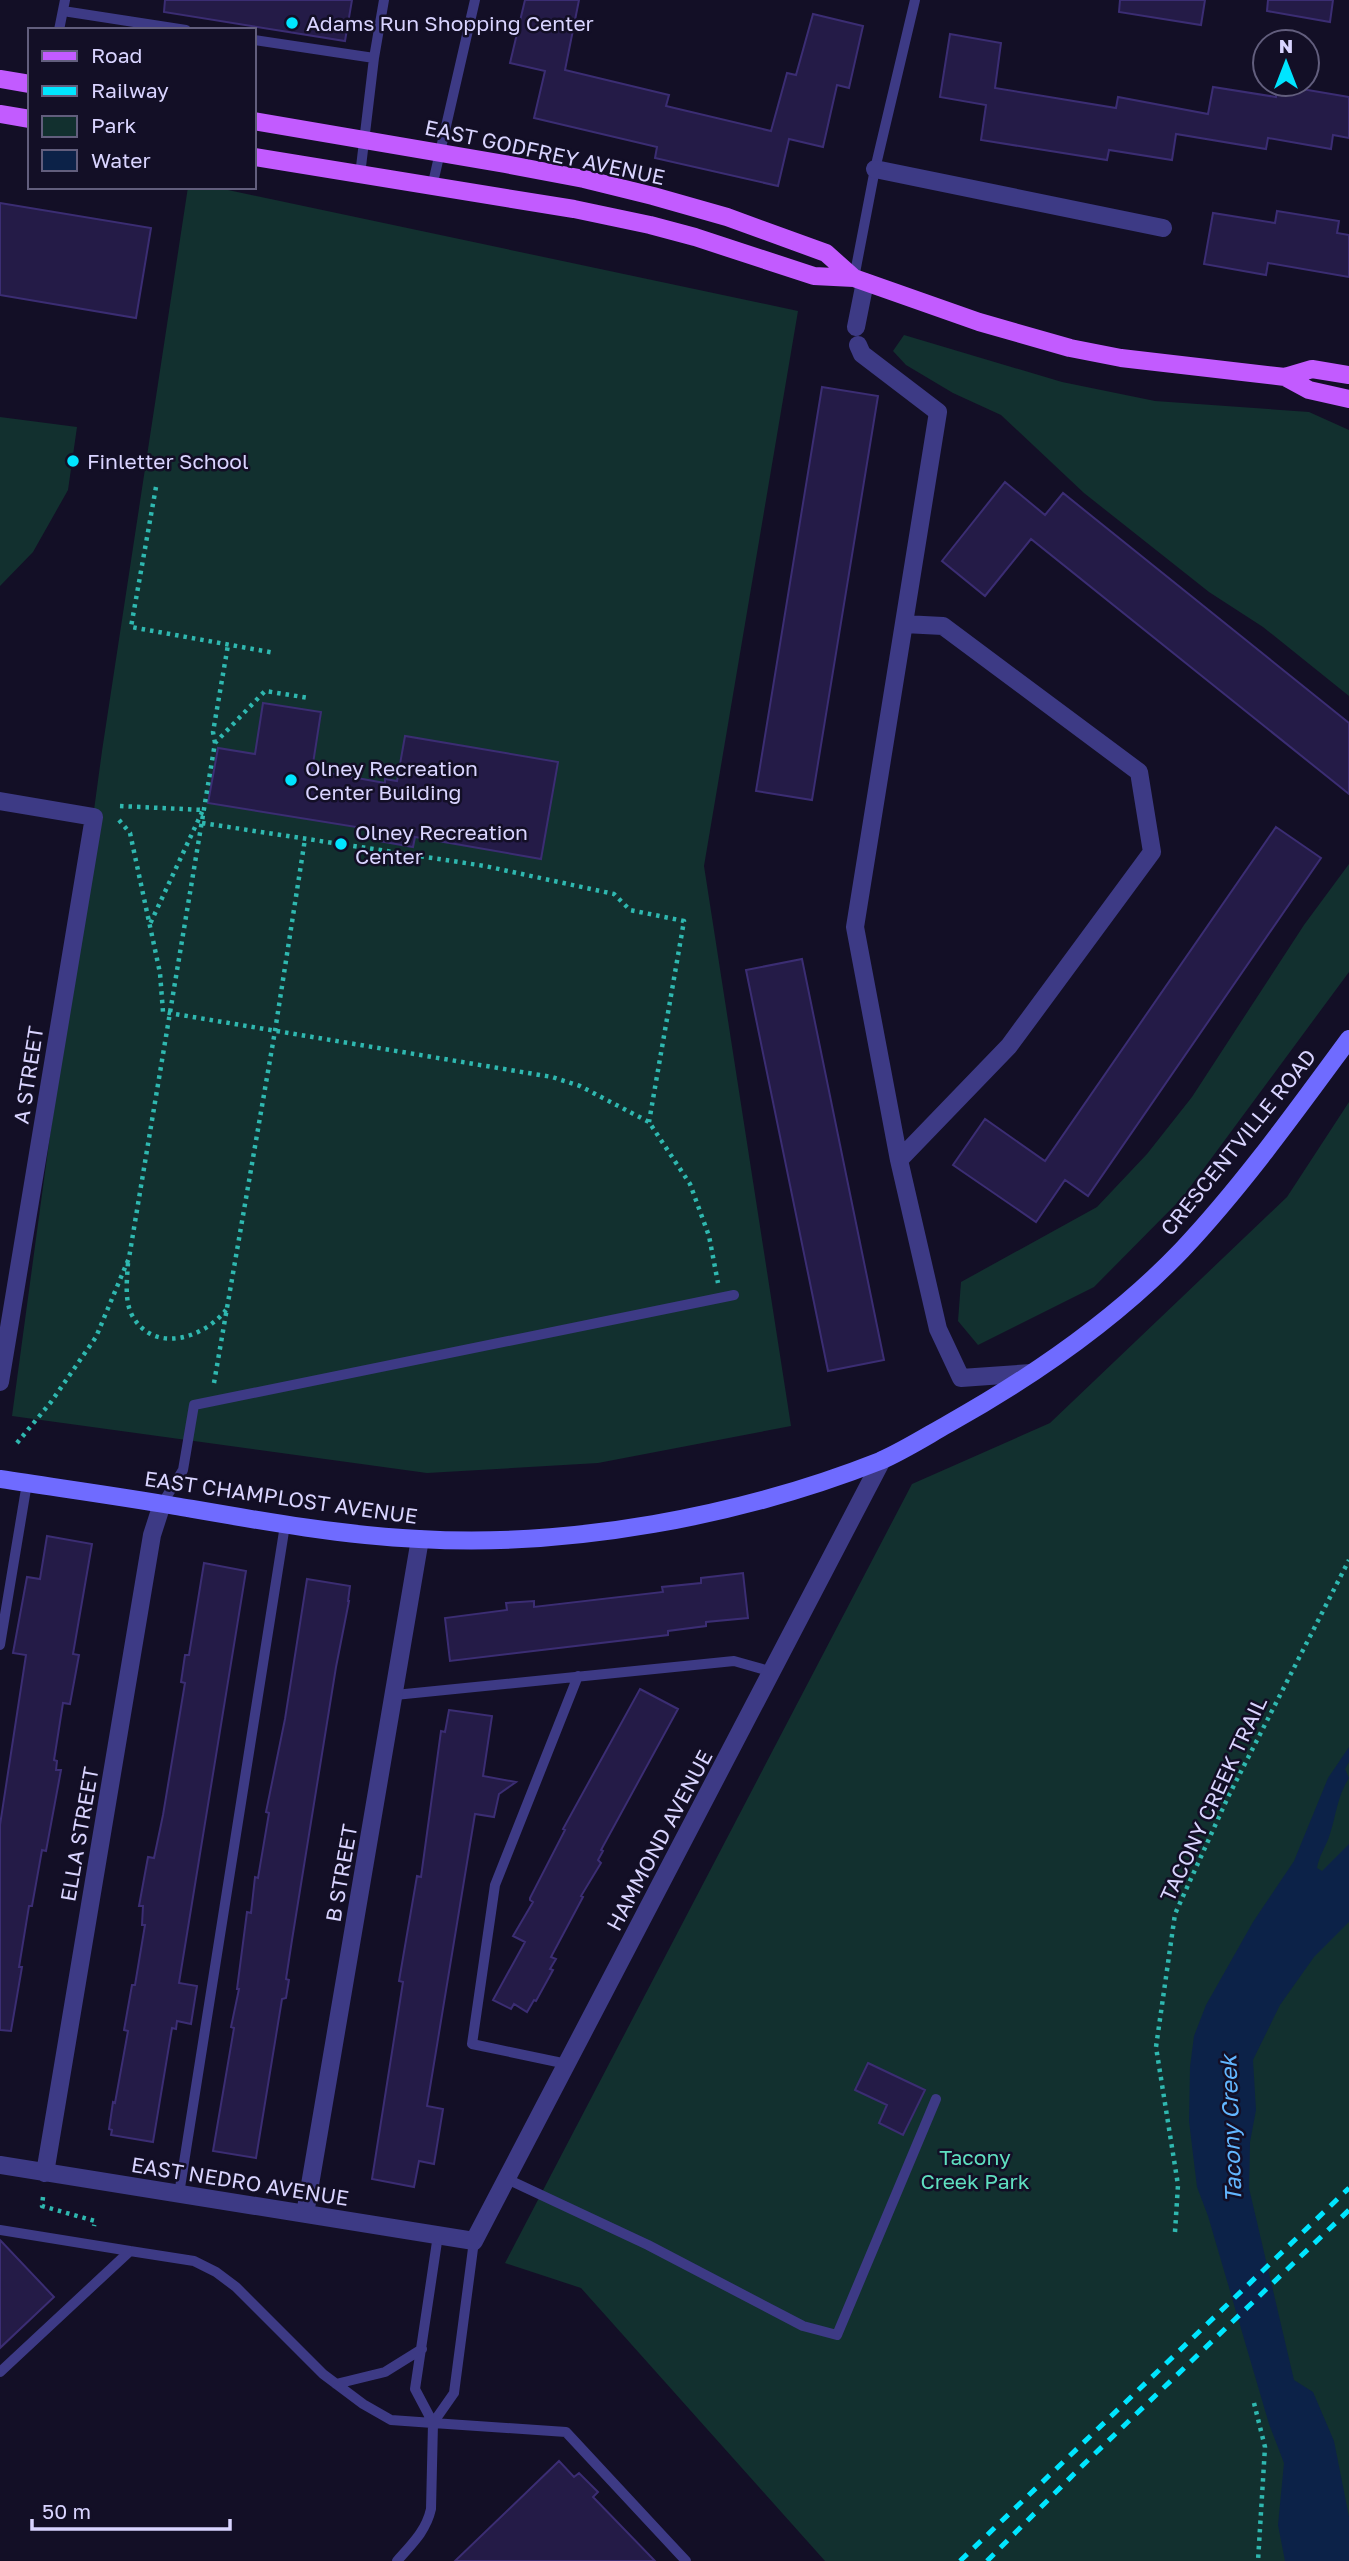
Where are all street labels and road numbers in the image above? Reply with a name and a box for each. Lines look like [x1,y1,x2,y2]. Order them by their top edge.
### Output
street label: EAST GODFREY AVENUE [423,114,667,190]
street label: A STREET [7,1024,49,1126]
street label: CRESCENTVILLE ROAD [1155,1044,1321,1240]
street label: EAST CHAMPLOST AVENUE [143,1465,419,1529]
street label: TACONY CREEK TRAIL [1154,1692,1272,1906]
street label: HAMMOND AVENUE [600,1745,718,1935]
street label: ELLA STREET [54,1765,104,1903]
street label: B STREET [320,1822,362,1924]
street label: EAST NEDRO AVENUE [129,2151,351,2211]

